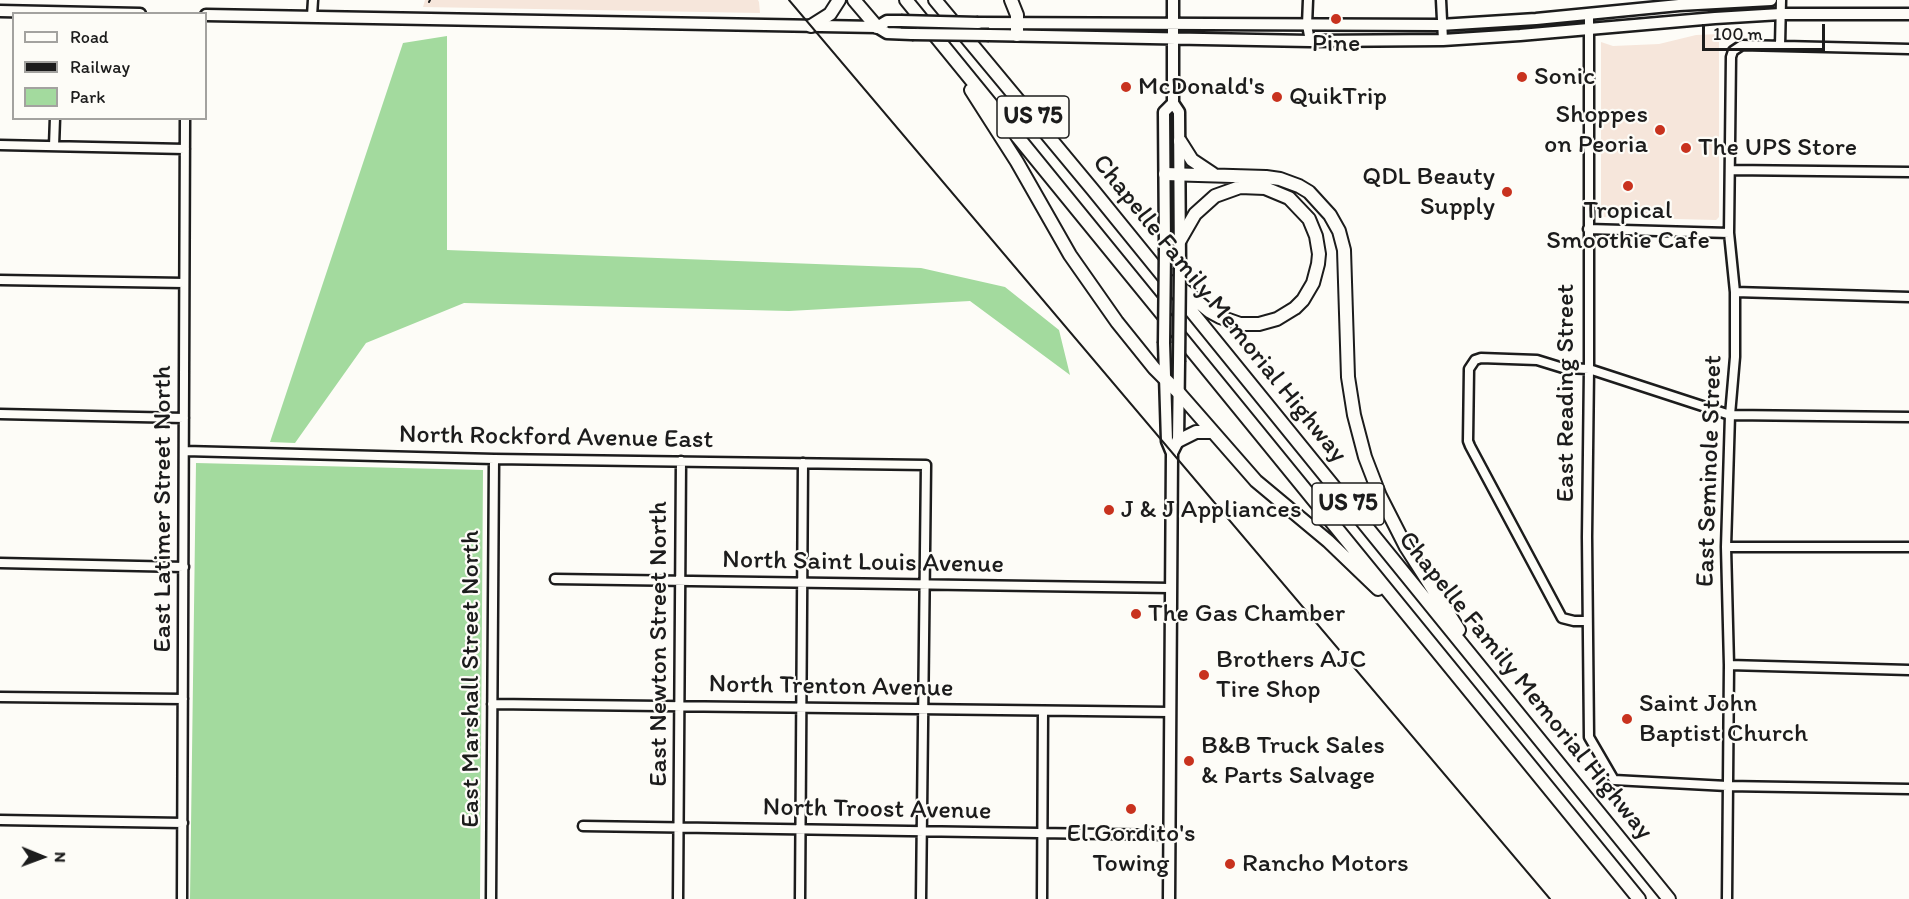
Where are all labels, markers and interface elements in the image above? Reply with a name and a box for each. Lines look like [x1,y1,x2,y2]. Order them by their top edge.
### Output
legend [12,12,207,120]
marker: Pine [1329,12,1343,26]
scale bar [1705,12,1828,50]
text: 100 m [1713,23,1763,45]
text: Road [70,26,109,48]
place label: Pine [1312,28,1360,60]
text: Railway [70,56,130,78]
place label: Sonic [1534,61,1595,93]
marker: Sonic [1515,70,1529,84]
place label: McDonald's [1138,71,1265,103]
marker: McDonald's [1119,80,1133,94]
place label: QuikTrip [1289,81,1387,113]
text: Park [70,86,105,108]
marker: QuikTrip [1270,90,1284,104]
road number: US 75 [997,96,1069,138]
place label: Shoppes on Peoria [1544,99,1648,160]
marker: Shoppes on Peoria [1653,123,1667,137]
place label: The UPS Store [1698,132,1857,164]
marker: The UPS Store [1679,141,1693,155]
street label: Chapelle Family Memorial Highway [1085,149,1353,469]
place label: QDL Beauty Supply [1362,161,1495,222]
marker: Tropical Smoothie Cafe [1621,179,1635,193]
marker: QDL Beauty Supply [1500,185,1514,199]
place label: Tropical Smoothie Cafe [1546,195,1710,256]
street label: East Reading Street [1550,284,1582,502]
street label: East Seminole Street [1690,355,1730,587]
street label: East Latimer Street North [147,366,179,652]
street label: North Rockford Avenue East [399,420,713,456]
road number: US 75 [1312,483,1384,525]
place label: J & J Appliances [1121,494,1302,526]
street label: East Newton Street North [643,501,675,787]
marker: J & J Appliances [1102,503,1116,517]
street label: Chapelle Family Memorial Highway [1391,526,1659,846]
street label: East Marshall Street North [455,530,487,828]
street label: North Saint Louis Avenue [722,545,1004,581]
place label: The Gas Chamber [1148,598,1345,630]
marker: The Gas Chamber [1129,607,1143,621]
place label: Brothers AJC Tire Shop [1216,644,1366,706]
marker: Brothers AJC Tire Shop [1197,668,1211,682]
street label: North Trenton Avenue [708,669,954,705]
place label: Saint John Baptist Church [1639,688,1808,750]
marker: Saint John Baptist Church [1620,712,1634,726]
place label: B&B Truck Sales & Parts Salvage [1201,730,1385,792]
marker: B&B Truck Sales & Parts Salvage [1182,754,1196,768]
street label: North Troost Avenue [762,792,992,828]
marker: El Gordito's Towing [1124,802,1138,816]
place label: El Gordito's Towing [1066,818,1196,880]
north arrow [12,827,72,887]
place label: Rancho Motors [1242,848,1409,880]
text: N [51,852,70,863]
marker: Rancho Motors [1223,857,1237,871]

